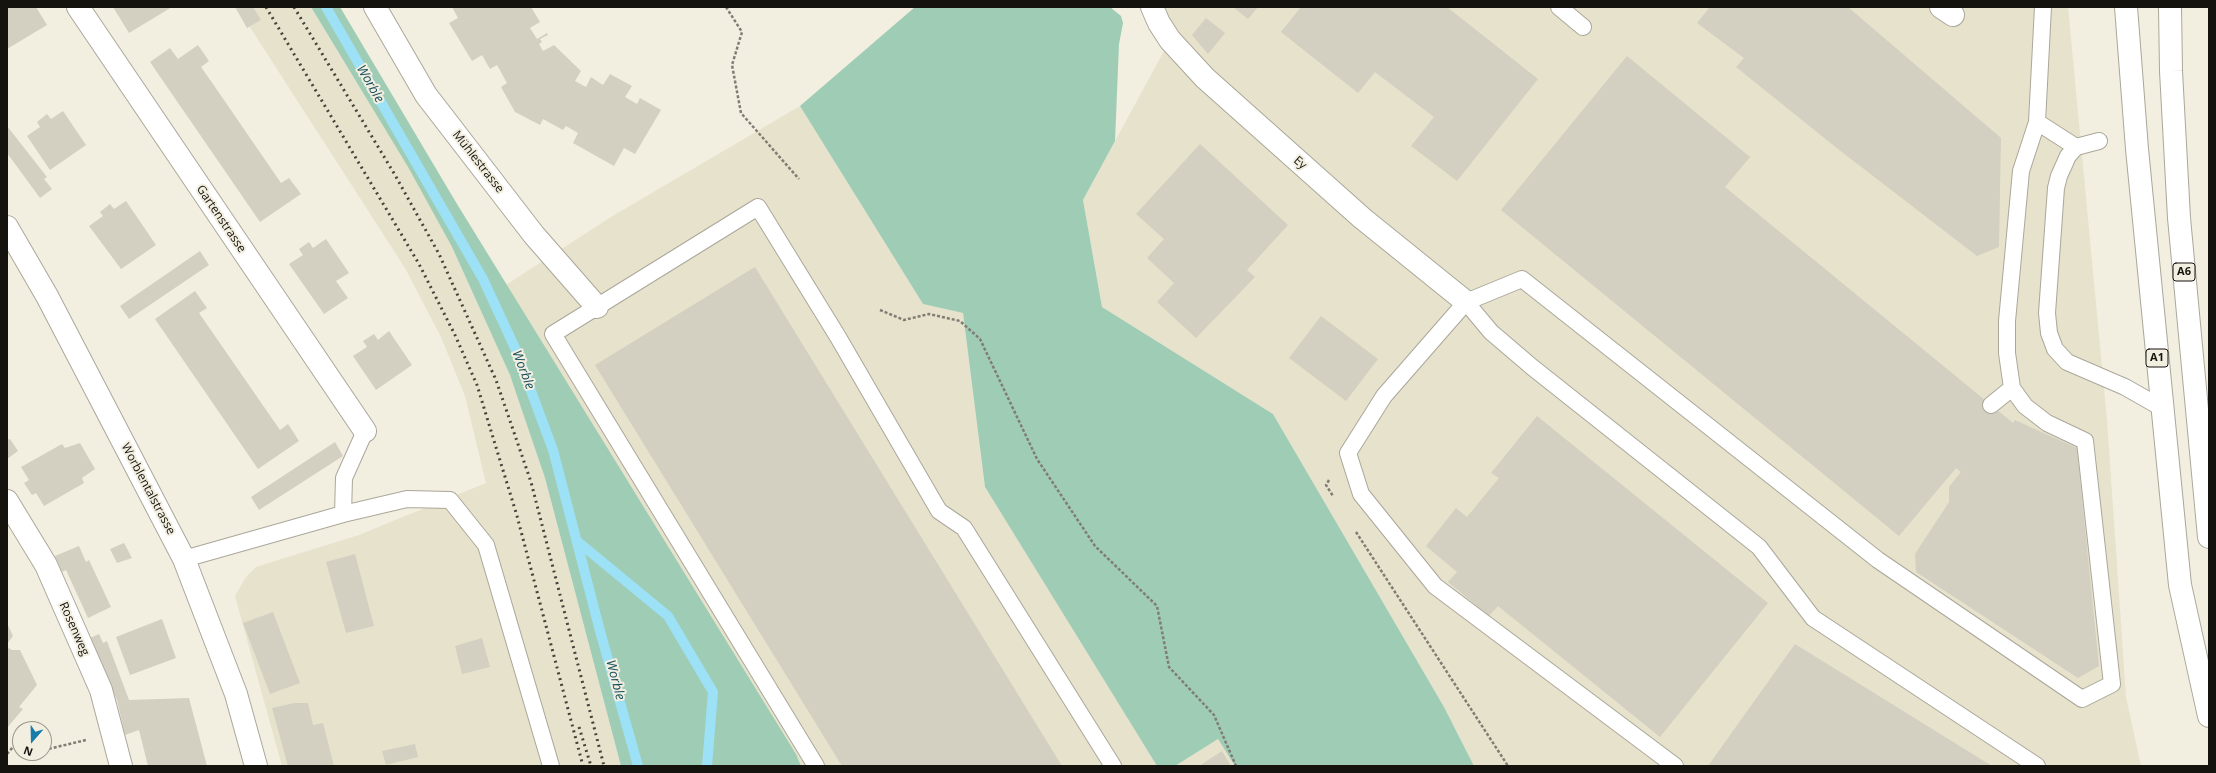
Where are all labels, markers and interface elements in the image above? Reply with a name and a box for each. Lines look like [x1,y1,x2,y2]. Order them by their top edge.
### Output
water label: Worble [353,62,387,106]
street label: Mühlestrasse [449,128,507,196]
street label: Ey [1290,153,1310,173]
street label: Gartenstrasse [193,182,249,256]
road number: A6 [2173,263,2195,281]
water label: Worble [508,348,538,392]
road number: A1 [2146,349,2168,367]
street label: Worblentalstrasse [118,441,178,537]
street label: Rosenweg [56,600,92,658]
water label: Worble [602,658,628,702]
north arrow [12,721,52,761]
text: N [21,743,35,760]

